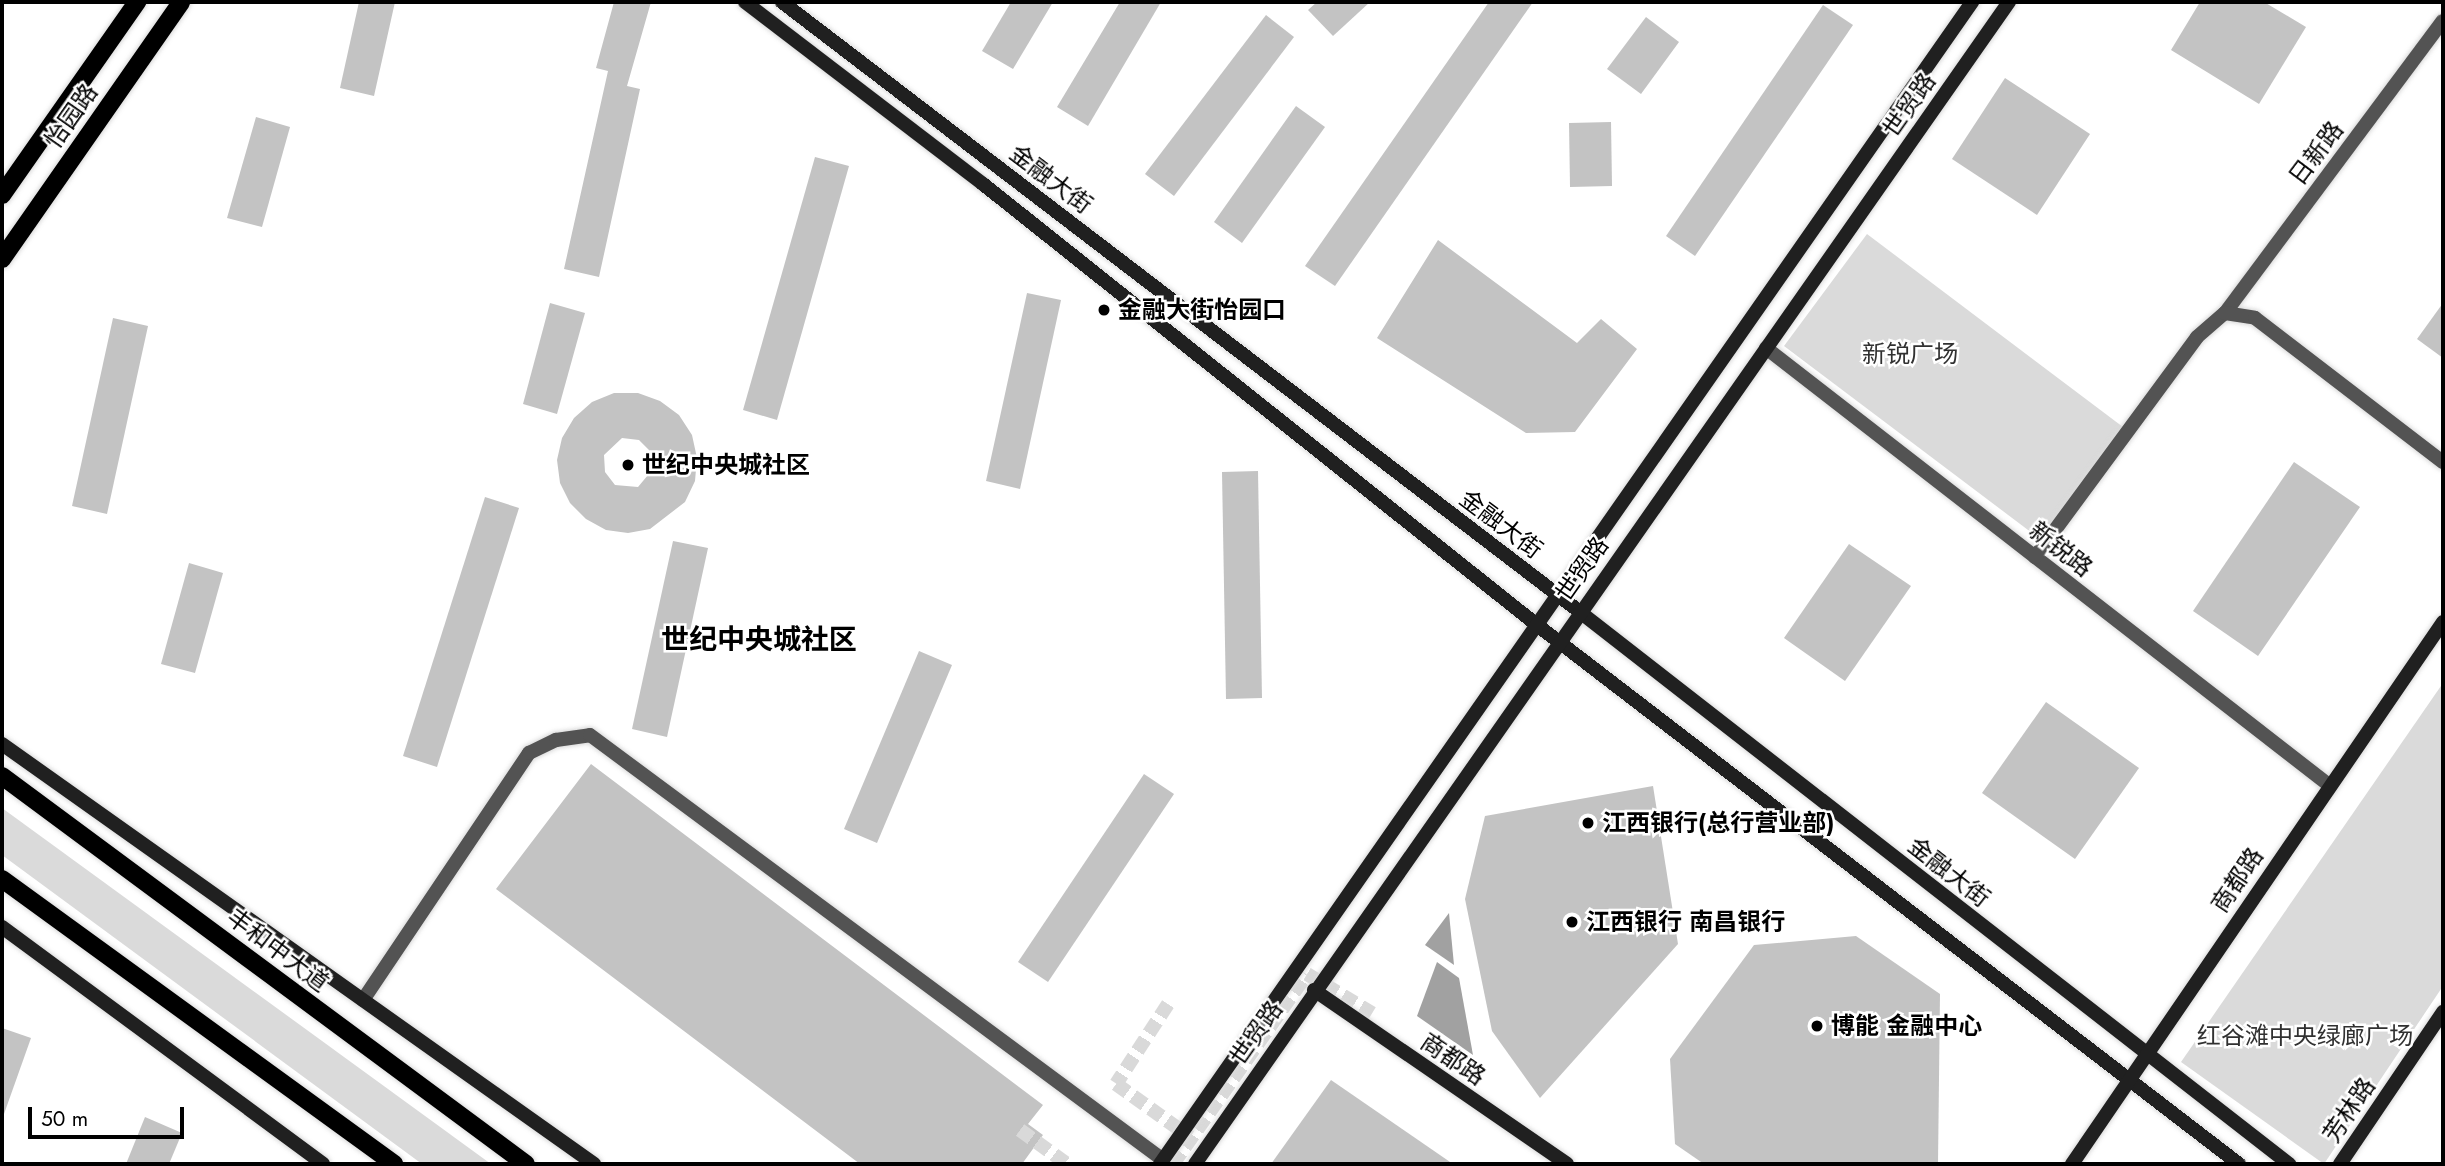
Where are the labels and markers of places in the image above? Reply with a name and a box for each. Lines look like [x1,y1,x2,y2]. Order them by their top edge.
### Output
place label: 金融大街怡园口 [1118,296,1286,324]
marker: 金融大街怡园口 [1096,302,1112,318]
place label: 世纪中央城社区 [642,451,810,479]
marker: 世纪中央城社区 [620,457,636,473]
place label: 江西银行(总行营业部) [1602,809,1834,837]
marker: 江西银行(总行营业部) [1580,815,1596,831]
place label: 江西银行 南昌银行 [1586,908,1785,936]
marker: 江西银行 南昌银行 [1564,914,1580,930]
place label: 博能 金融中心 [1831,1012,1982,1040]
marker: 博能 金融中心 [1809,1018,1825,1034]

